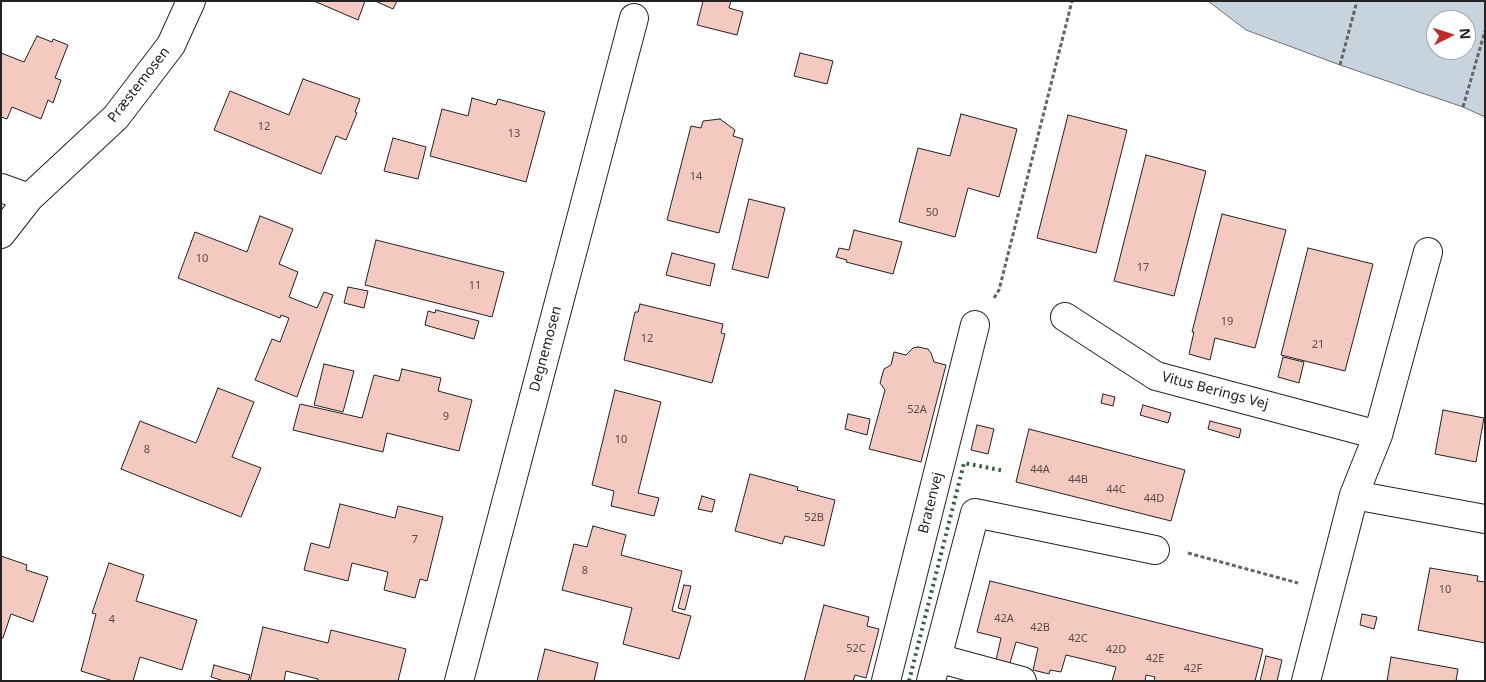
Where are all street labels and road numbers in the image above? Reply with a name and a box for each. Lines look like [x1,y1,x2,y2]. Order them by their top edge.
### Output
street label: Præstemosen [105,44,173,126]
street label: Degnemosen [526,304,566,394]
street label: Vitus Berings Vej [1160,369,1270,413]
street label: Bratenvej [915,471,947,535]

